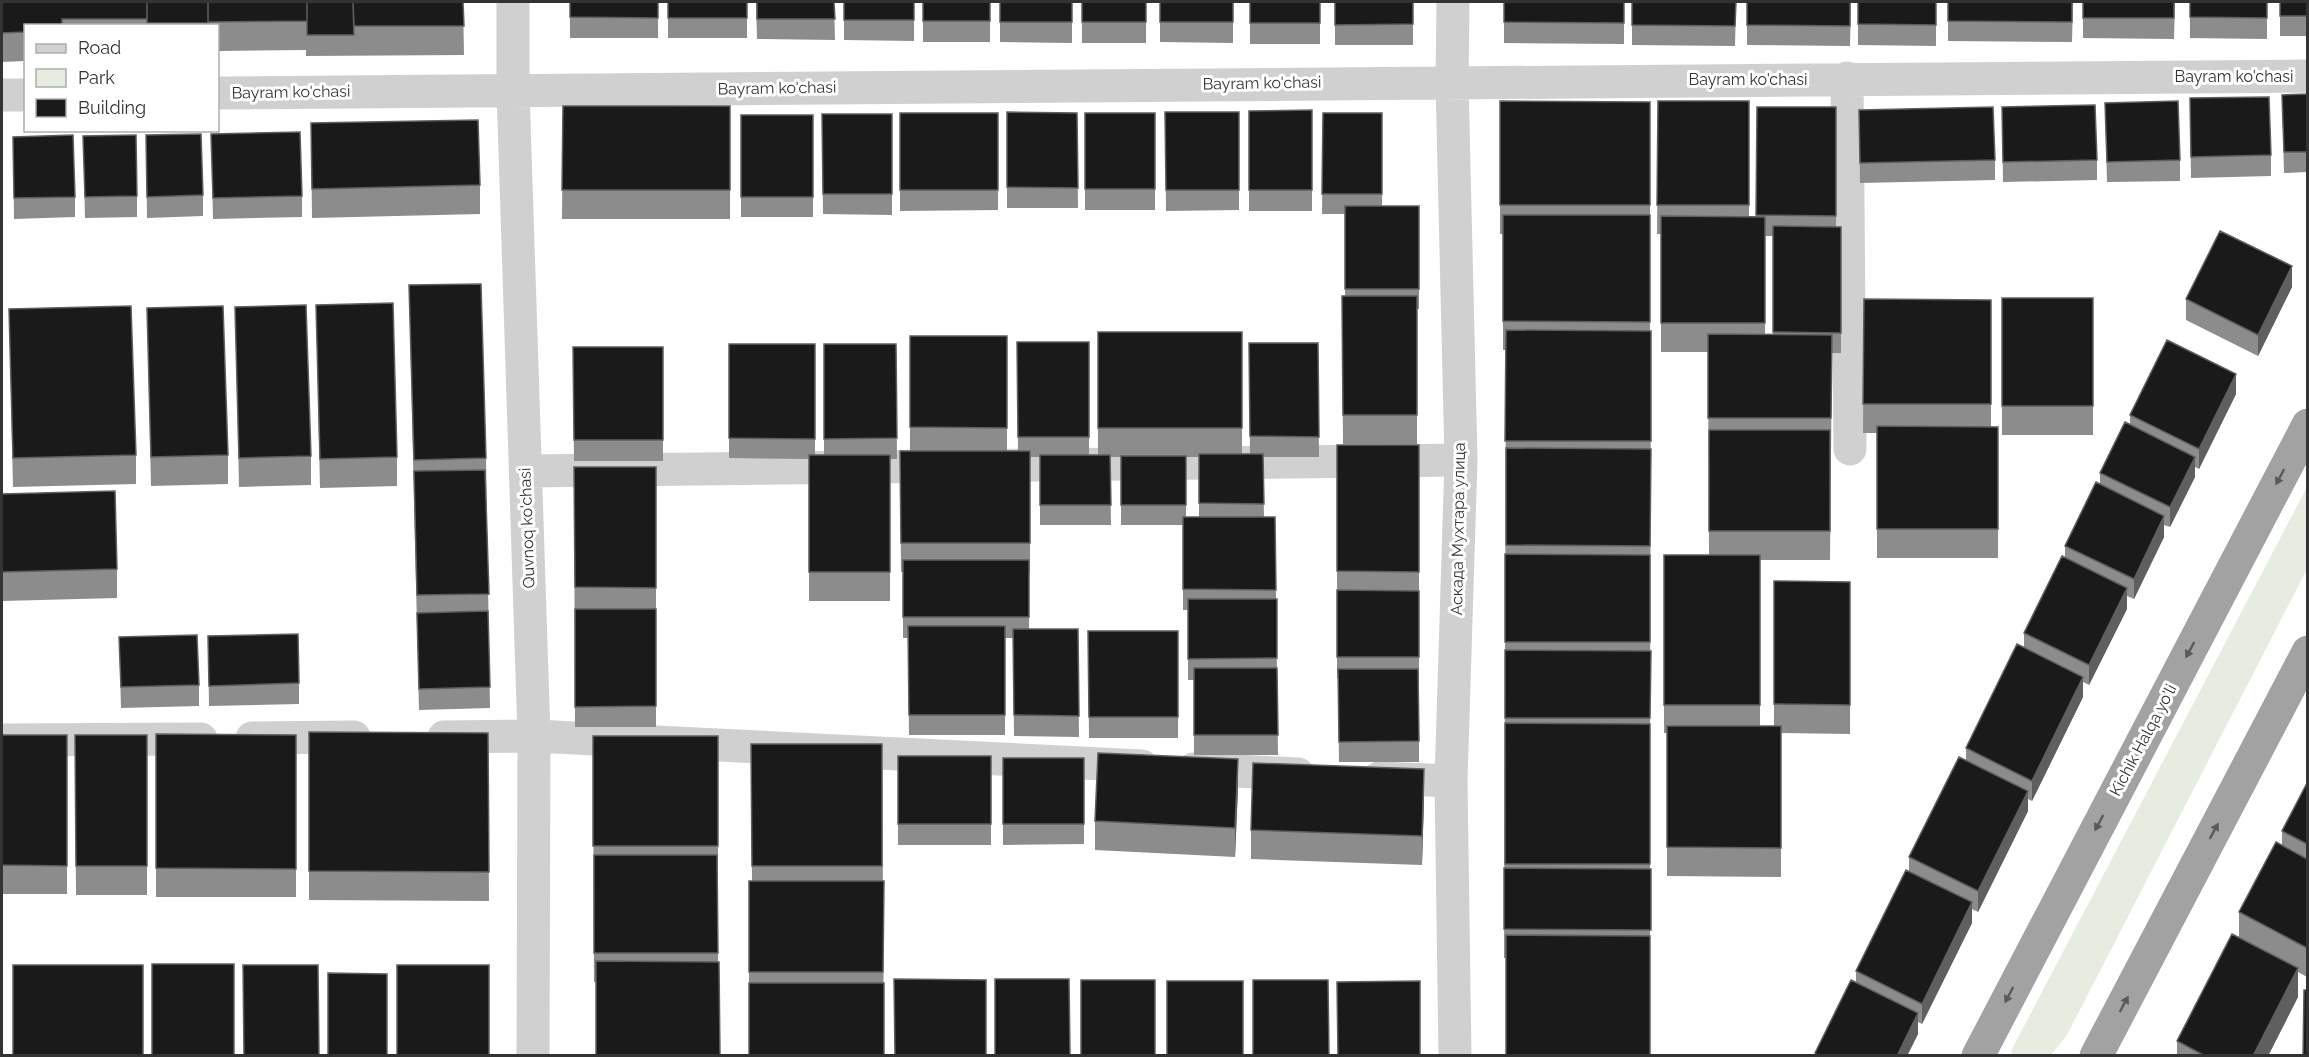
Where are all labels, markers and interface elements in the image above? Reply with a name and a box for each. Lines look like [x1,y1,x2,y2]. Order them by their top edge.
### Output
legend [24,24,219,132]
text: Road [78,37,121,58]
text: Park [78,67,115,88]
street label: Bayram ko'chasi [2175,67,2293,86]
street label: Bayram ko'chasi [1689,70,1807,89]
street label: Bayram ko'chasi [1202,72,1322,94]
street label: Bayram ko'chasi [717,77,837,99]
street label: Bayram ko'chasi [231,81,351,103]
text: Building [78,97,146,118]
street label: Аскада Мухтара улица [1447,442,1469,616]
street label: Quvnoq ko'chasi [515,467,539,589]
one-way arrow [2275,469,2285,486]
one-way arrow [2185,642,2195,659]
street label: Kichik Halqa yo'li [2106,681,2180,799]
one-way arrow [2095,814,2104,831]
one-way arrow [2209,822,2219,839]
one-way arrow [2004,987,2014,1004]
one-way arrow [2119,995,2128,1012]

